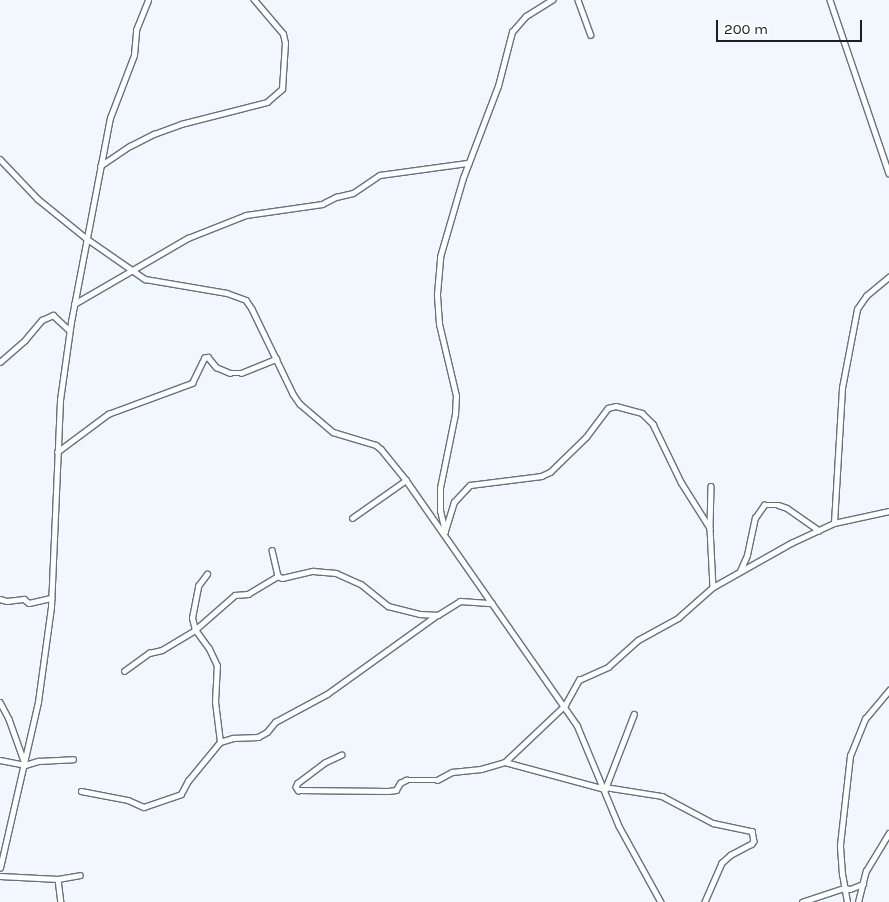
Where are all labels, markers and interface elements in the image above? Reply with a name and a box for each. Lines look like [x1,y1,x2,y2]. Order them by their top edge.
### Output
scale bar [719,10,865,42]
text: 200 m [724,20,768,38]

